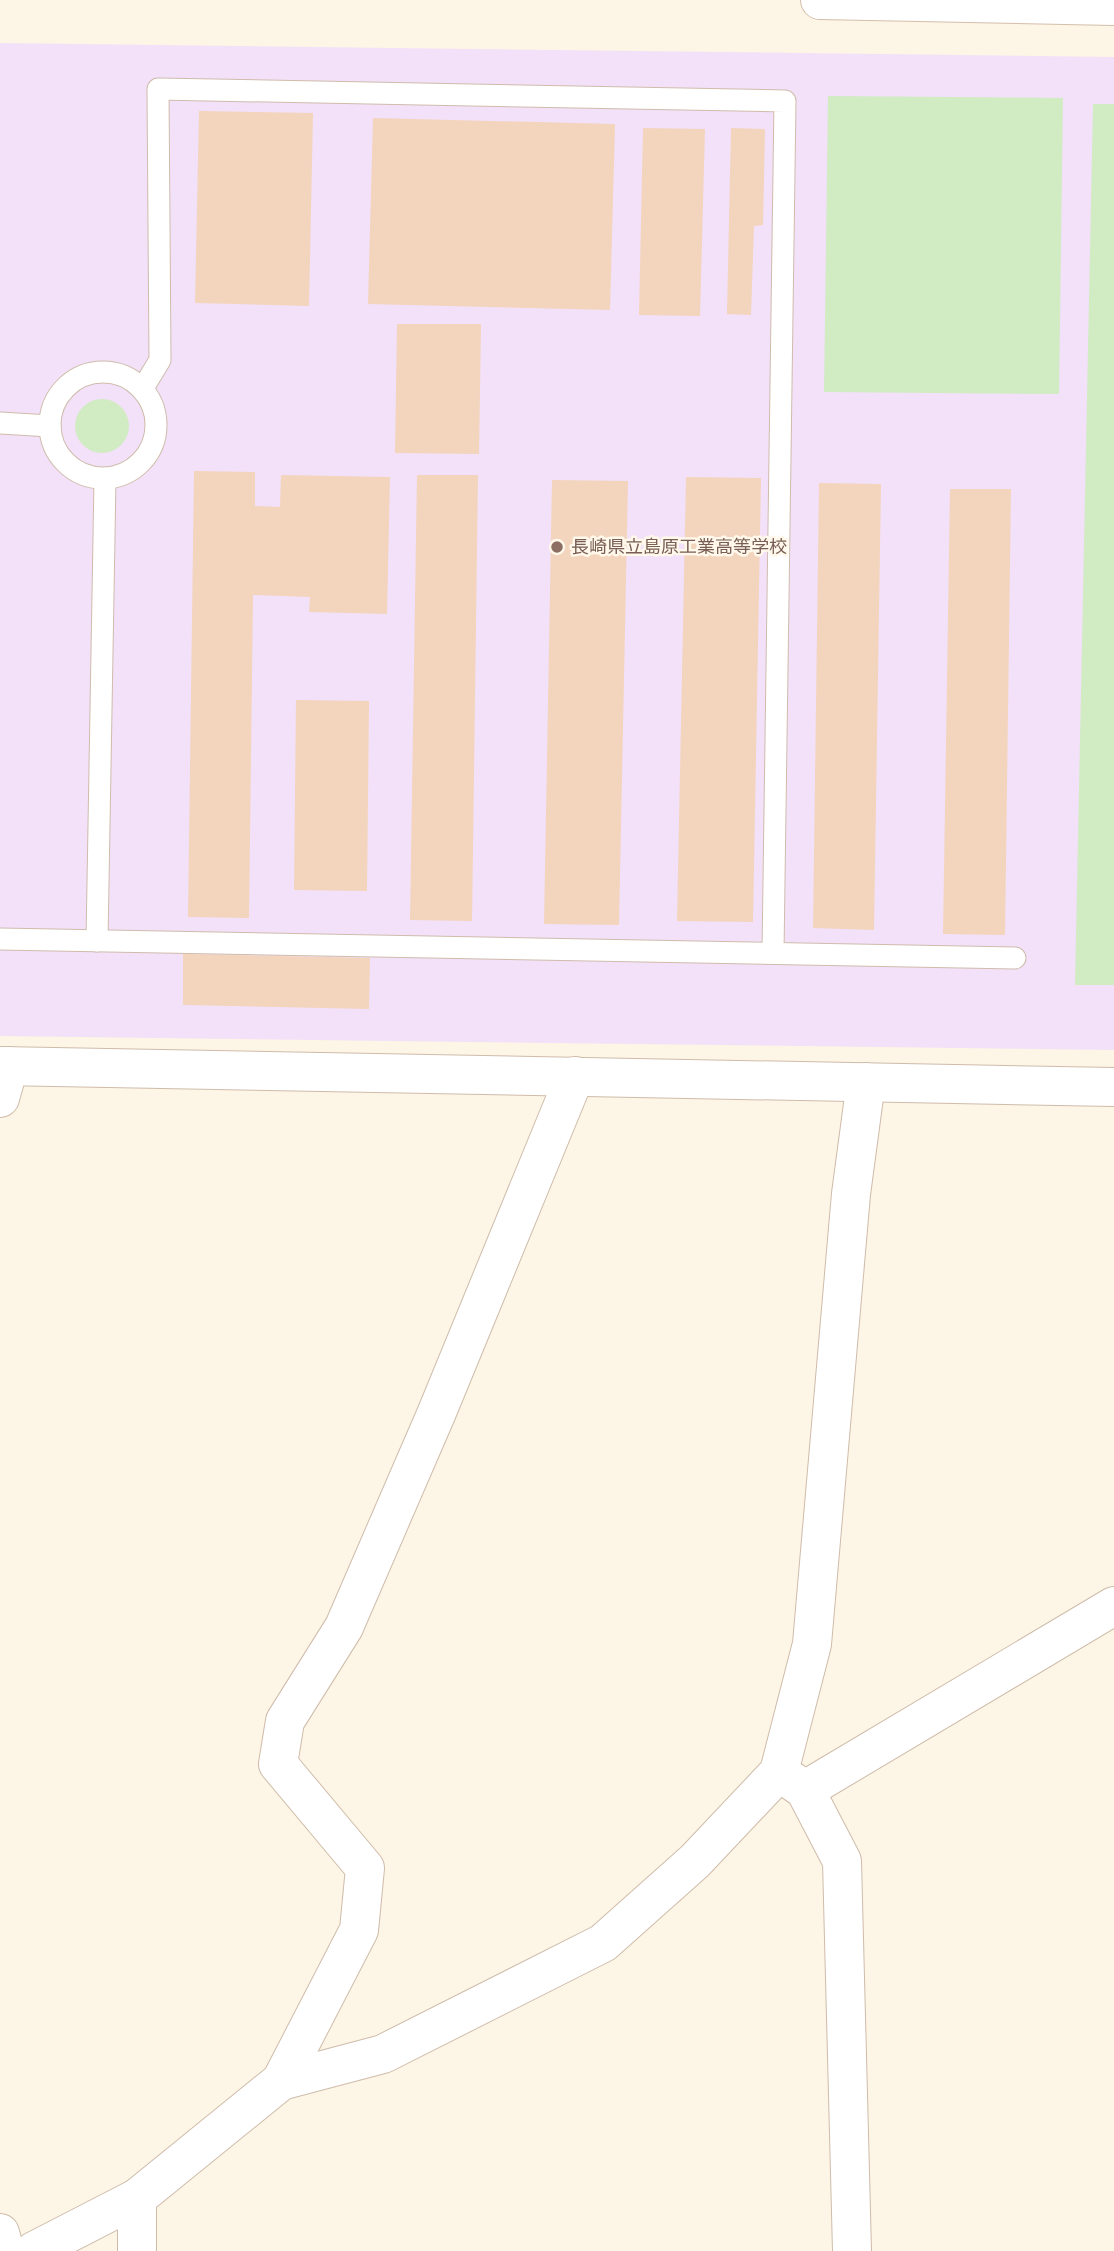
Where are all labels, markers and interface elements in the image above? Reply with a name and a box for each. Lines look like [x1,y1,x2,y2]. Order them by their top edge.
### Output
place label: 長崎県立島原工業高等学校 [571,536,787,557]
marker: 長崎県立島原工業高等学校 [549,539,565,555]

